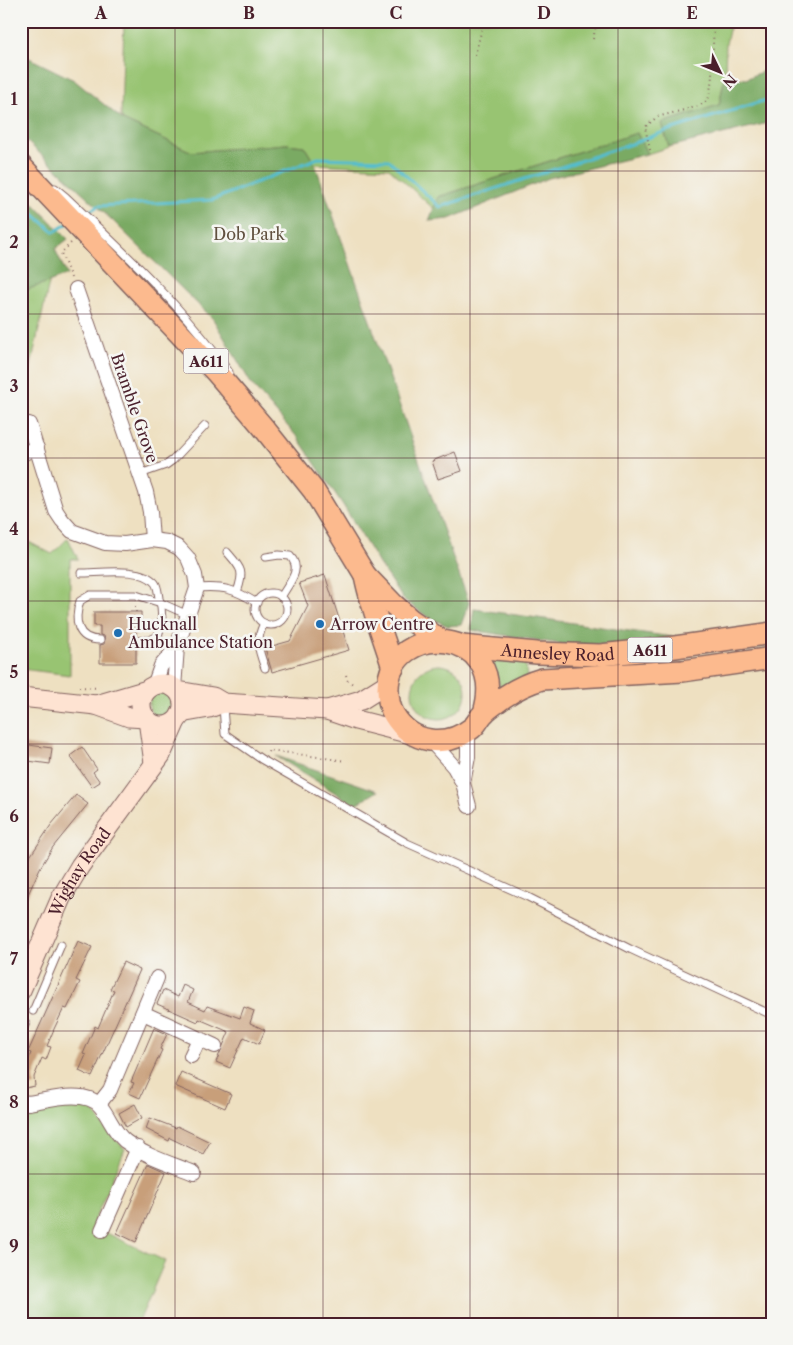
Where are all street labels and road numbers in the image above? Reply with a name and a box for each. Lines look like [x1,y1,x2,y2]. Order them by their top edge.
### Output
road number: A611 [184,348,228,374]
street label: Bramble Grove [107,351,163,466]
road number: A611 [628,638,672,662]
street label: Annesley Road [499,640,616,665]
street label: Wighay Road [44,823,115,920]

